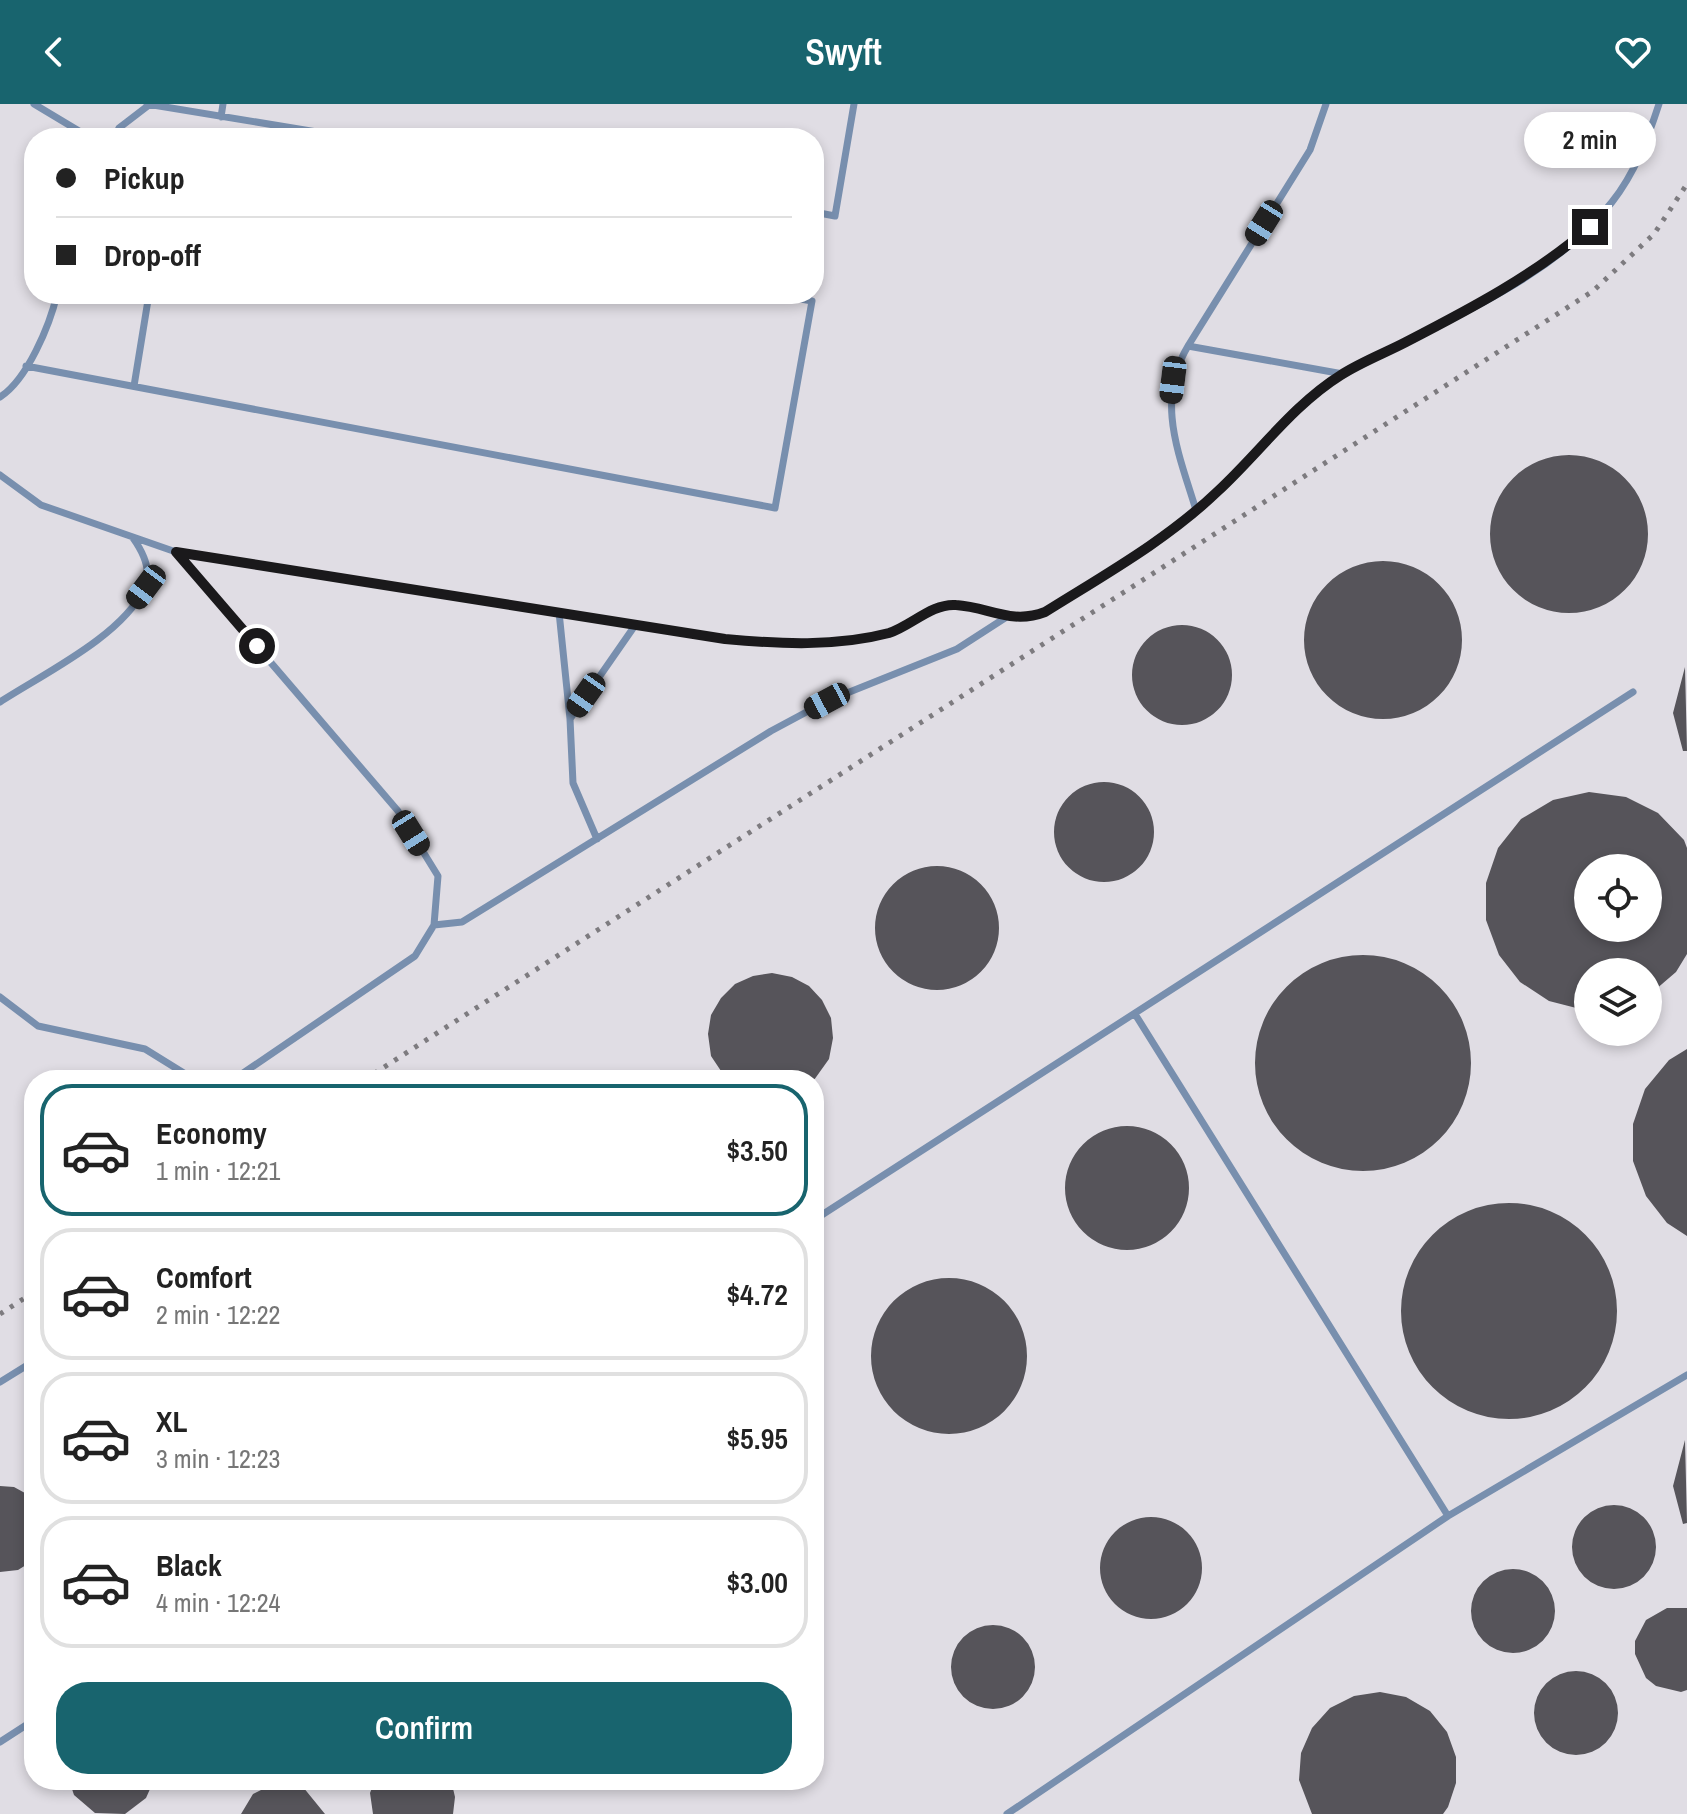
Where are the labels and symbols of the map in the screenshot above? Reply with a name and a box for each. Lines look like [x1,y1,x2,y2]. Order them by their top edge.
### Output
callout: 2 min [1524,111,1656,167]
car [1241,196,1287,250]
route end [1572,209,1608,245]
car [1158,355,1188,405]
car [122,561,170,613]
route start [239,628,275,664]
car [562,668,610,722]
car [800,679,854,723]
car [388,806,434,860]

